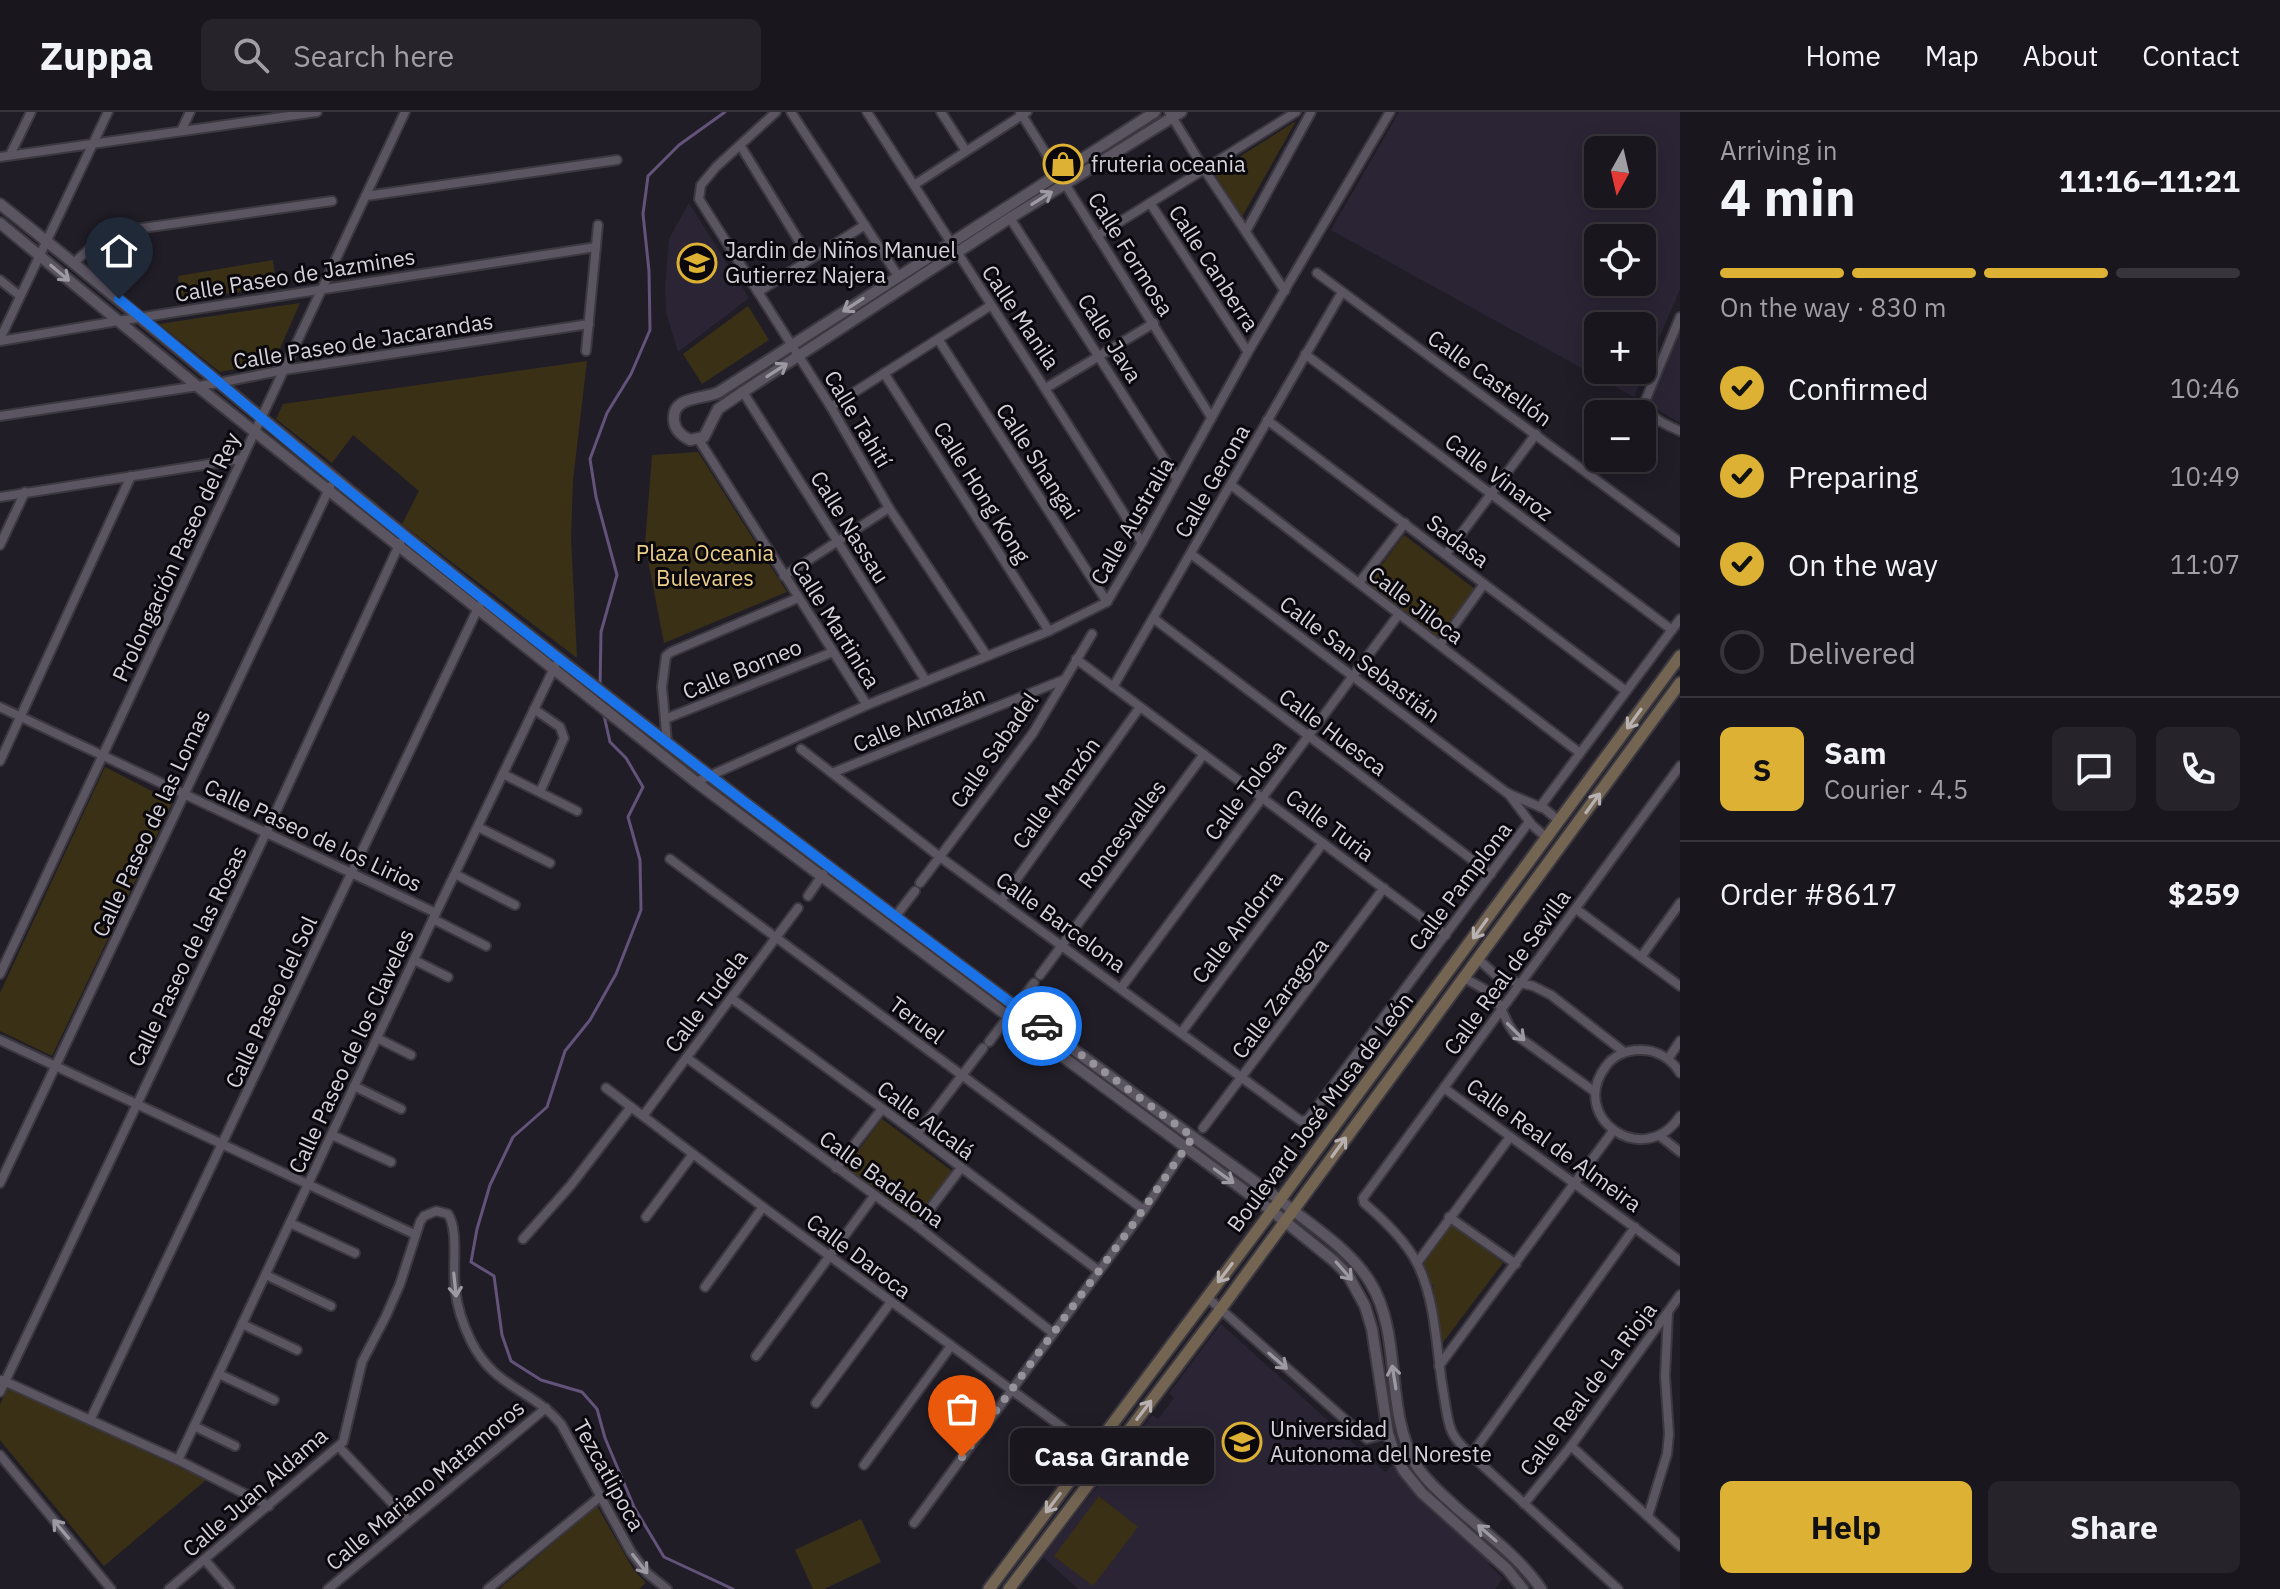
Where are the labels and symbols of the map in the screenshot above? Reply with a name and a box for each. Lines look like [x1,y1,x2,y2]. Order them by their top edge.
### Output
north arrow [1584,136,1656,208]
shop icon: fruteria oceania [1042,143,1084,185]
place label: fruteria oceania [1091,149,1246,178]
street label: Calle Formosa [1082,186,1181,321]
one-way arrow [1030,189,1053,205]
street label: Calle Canberra [1163,199,1266,337]
pin [85,217,153,299]
place label: Jardin de Niños Manuel Gutierrez Najera [725,235,956,289]
street label: Calle Paseo de Jazmines [173,241,417,308]
school or university icon: Jardin de Niños Manuel Gutierrez Najera [676,242,718,284]
street label: Calle Manila [976,259,1067,375]
one-way arrow [50,264,70,282]
street label: Calle Java [1072,288,1149,388]
one-way arrow [842,297,865,313]
street label: Calle Paseo de Jacarandas [231,306,495,375]
street label: Calle Castellón [1422,323,1558,433]
one-way arrow [765,361,787,378]
street label: Calle Tahití [818,365,899,473]
street label: Calle Shangai [990,397,1087,524]
street label: Calle Hong Kong [927,416,1038,568]
street label: Calle Gerona [1167,419,1256,543]
street label: Calle Vinaroz [1439,426,1559,527]
street label: Prolongación Paseo del Rey [105,427,246,686]
street label: Calle Australia [1083,452,1180,590]
street label: Calle Nassau [804,465,896,588]
street label: Sadasa [1421,508,1496,574]
park label: Plaza Oceania Bulevares [636,538,774,592]
street label: Calle Martinica [785,554,888,694]
street label: Calle Jiloca [1363,559,1470,650]
street label: Calle San Sebastián [1274,589,1447,729]
street label: Calle Borneo [678,631,806,706]
street label: Calle Almazán [848,679,989,758]
street label: Calle Huesca [1273,681,1393,782]
street label: Calle Sabadel [943,686,1044,813]
street label: Calle Paseo de las Lomas [85,704,216,941]
one-way arrow [1626,708,1643,729]
street label: Calle Manzón [1005,731,1106,854]
street label: Calle Tolosa [1197,733,1292,846]
street label: Calle Paseo de los Lirios [200,771,427,898]
street label: Roncesvalles [1071,773,1172,894]
street label: Calle Turia [1280,782,1381,868]
one-way arrow [1584,793,1601,814]
street label: Calle Pamplona [1402,815,1518,956]
street label: Calle Paseo de las Rosas [120,840,253,1071]
street label: Calle Andorra [1185,864,1289,989]
street label: Calle Barcelona [990,865,1132,979]
street label: Calle Real de Sevilla [1437,883,1577,1060]
street label: Calle Paseo del Sol [218,911,323,1093]
one-way arrow [1472,917,1489,939]
street label: Calle Paseo de los Claveles [281,924,420,1178]
street label: Calle Zaragoza [1225,931,1335,1064]
street label: Calle Tudela [658,943,754,1058]
courier [1002,986,1082,1066]
street label: Boulevard José Musa de León [1220,986,1419,1237]
street label: Teruel [884,989,951,1050]
one-way arrow [1506,1022,1525,1041]
street label: Calle Real de Almeira [1461,1071,1648,1218]
street label: Calle Alcalá [872,1073,981,1166]
street label: Calle Badalona [814,1123,951,1234]
one-way arrow [1330,1137,1347,1159]
one-way arrow [1213,1167,1234,1184]
street label: Calle Daroca [801,1207,918,1305]
one-way arrow [1217,1261,1234,1283]
one-way arrow [1334,1261,1352,1281]
one-way arrow [448,1271,463,1298]
street label: Calle Real de La Rioja [1513,1296,1663,1481]
one-way arrow [1268,1352,1288,1370]
one-way arrow [1386,1364,1401,1390]
pin [928,1375,996,1457]
street label: Calle Mariano Matamoros [319,1393,530,1576]
one-way arrow [1135,1400,1152,1421]
street label: Tezcatlipoca [567,1414,652,1536]
place label: Universidad Autonoma del Noreste [1270,1414,1492,1468]
street label: Calle Juan Aldama [176,1420,334,1563]
school or university icon: Universidad Autonoma del Noreste [1221,1421,1263,1463]
callout: Casa Grande [1010,1429,1214,1485]
one-way arrow [1044,1492,1061,1513]
one-way arrow [52,1519,70,1540]
one-way arrow [1477,1525,1498,1543]
one-way arrow [631,1553,649,1574]

